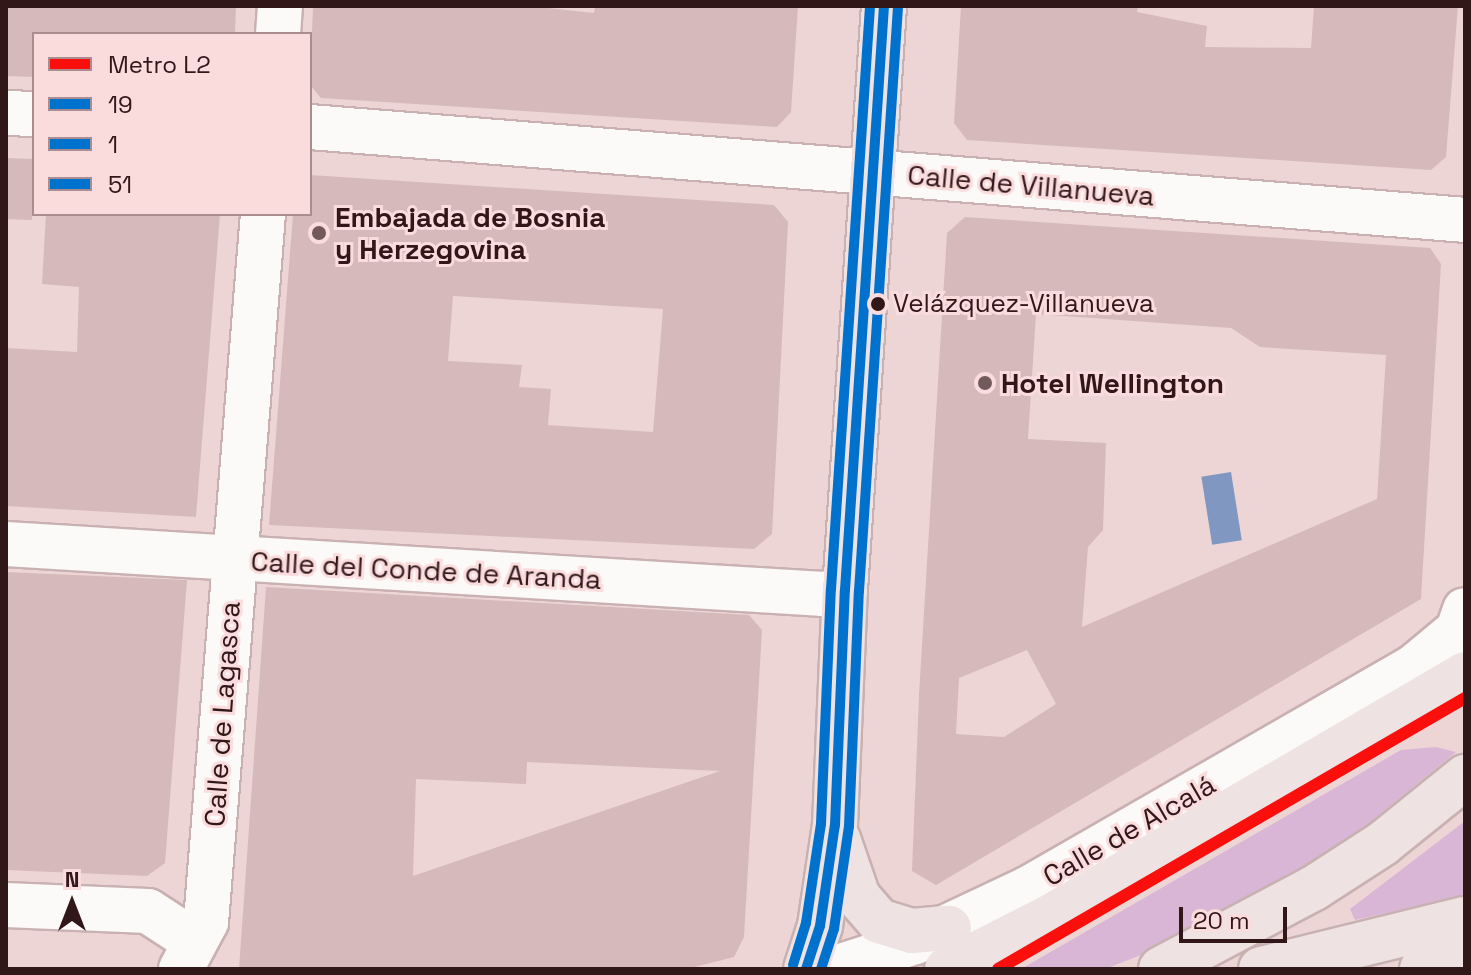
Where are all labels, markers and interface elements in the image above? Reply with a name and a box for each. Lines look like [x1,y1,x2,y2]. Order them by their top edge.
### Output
legend [32,32,312,216]
text: Metro L2 [108,49,211,80]
text: 19 [108,89,133,120]
text: 1 [108,129,118,160]
street label: Calle de Villanueva [906,157,1156,213]
text: 51 [108,169,132,200]
place label: Embajada de Bosnia y Herzegovina [335,200,605,266]
marker: Embajada de Bosnia y Herzegovina [310,224,328,242]
place label: Velázquez-Villanueva [893,288,1154,320]
marker: Velázquez-Villanueva [870,296,886,312]
place label: Hotel Wellington [1001,366,1224,400]
marker: Hotel Wellington [976,374,994,392]
street label: Calle del Conde de Aranda [250,544,602,596]
street label: Calle de Lagasca [197,600,247,828]
street label: Calle de Alcalá [1037,767,1221,893]
north arrow [32,863,112,943]
text: N [65,865,79,893]
scale bar [1183,891,1291,941]
text: 20 m [1193,905,1250,936]

